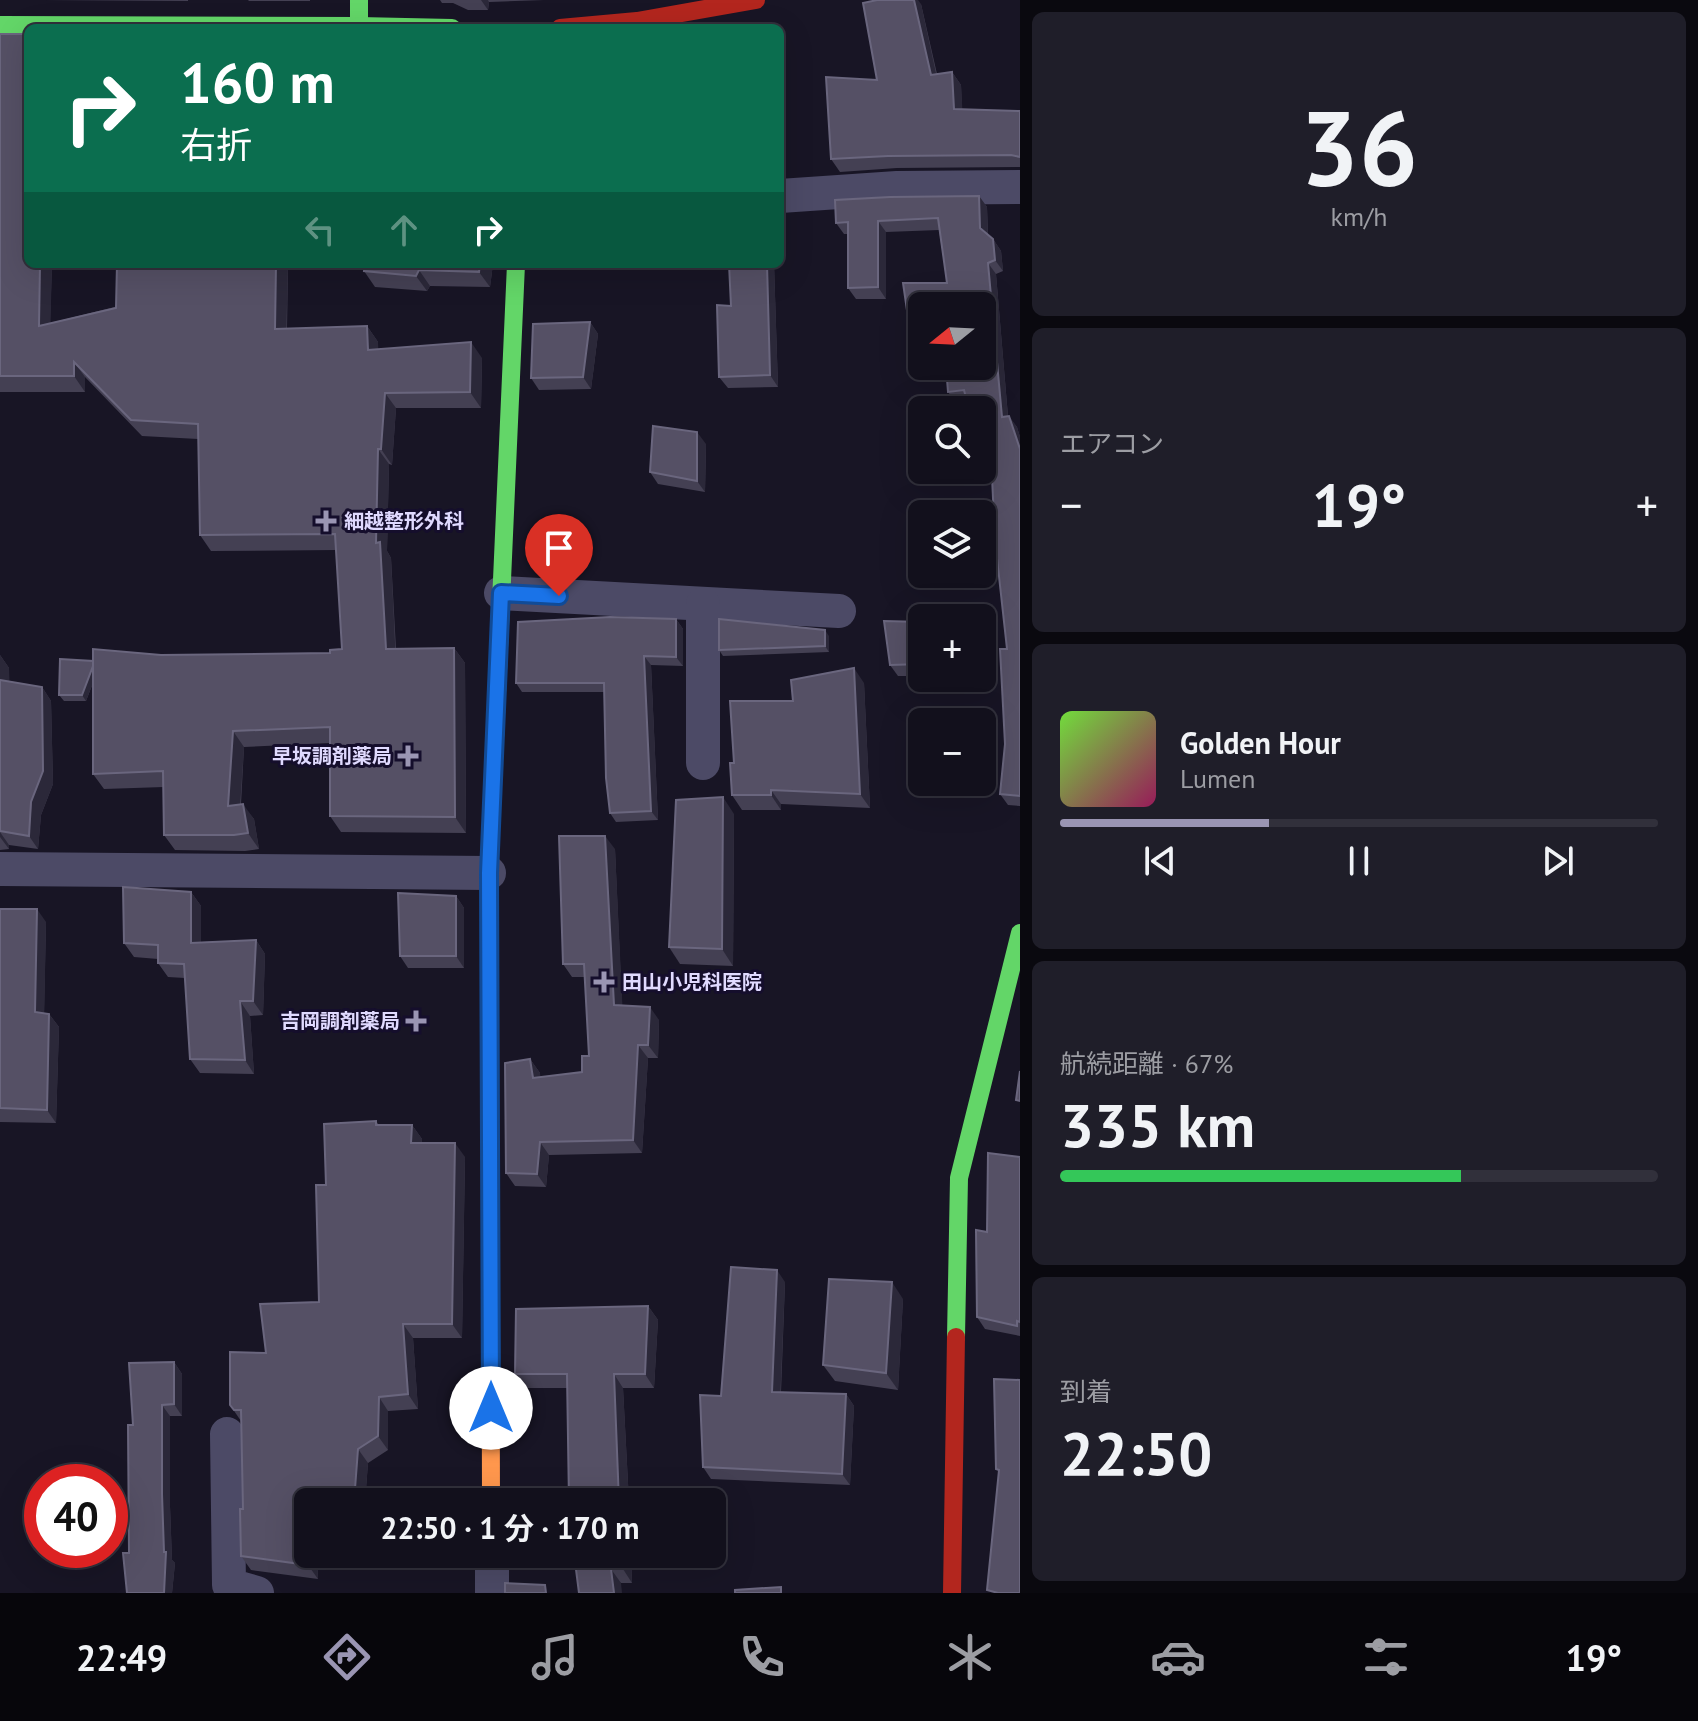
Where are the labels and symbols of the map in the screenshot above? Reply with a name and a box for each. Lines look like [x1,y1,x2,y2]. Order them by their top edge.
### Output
north arrow [908,292,996,380]
place label: 細越整形外科 [344,508,464,534]
marker: 細越整形外科 [315,510,337,532]
pin [525,514,593,596]
place label: 早坂調剤薬局 [272,743,392,769]
marker: 早坂調剤薬局 [399,747,417,765]
place label: 田山小児科医院 [622,969,762,995]
marker: 田山小児科医院 [593,971,615,993]
place label: 吉岡調剤薬局 [280,1008,400,1034]
marker: 吉岡調剤薬局 [407,1012,425,1030]
position arrow [449,1366,533,1450]
speed limit sign: 40 [24,1464,128,1568]

